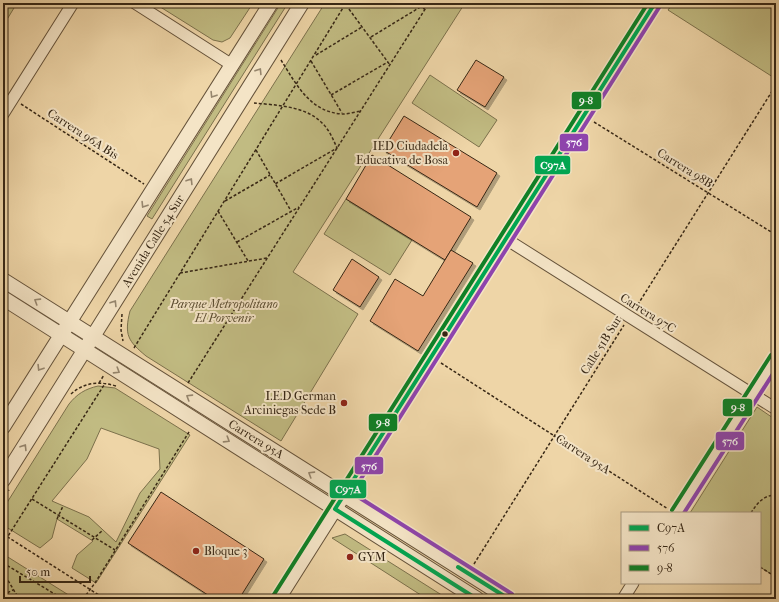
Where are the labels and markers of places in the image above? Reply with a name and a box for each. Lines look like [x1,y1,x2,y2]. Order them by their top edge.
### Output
place label: IED Ciudadela Educativa de Bosa [356,139,448,167]
marker: IED Ciudadela Educativa de Bosa [451,148,461,158]
unlabelled marker [440,329,450,339]
place label: I.E.D German Arciniegas Sede B [243,389,336,417]
marker: I.E.D German Arciniegas Sede B [339,398,349,408]
place label: Bloque 3 [204,544,248,558]
marker: Bloque 3 [191,546,201,556]
place label: GYM [358,550,386,564]
marker: GYM [345,552,355,562]

